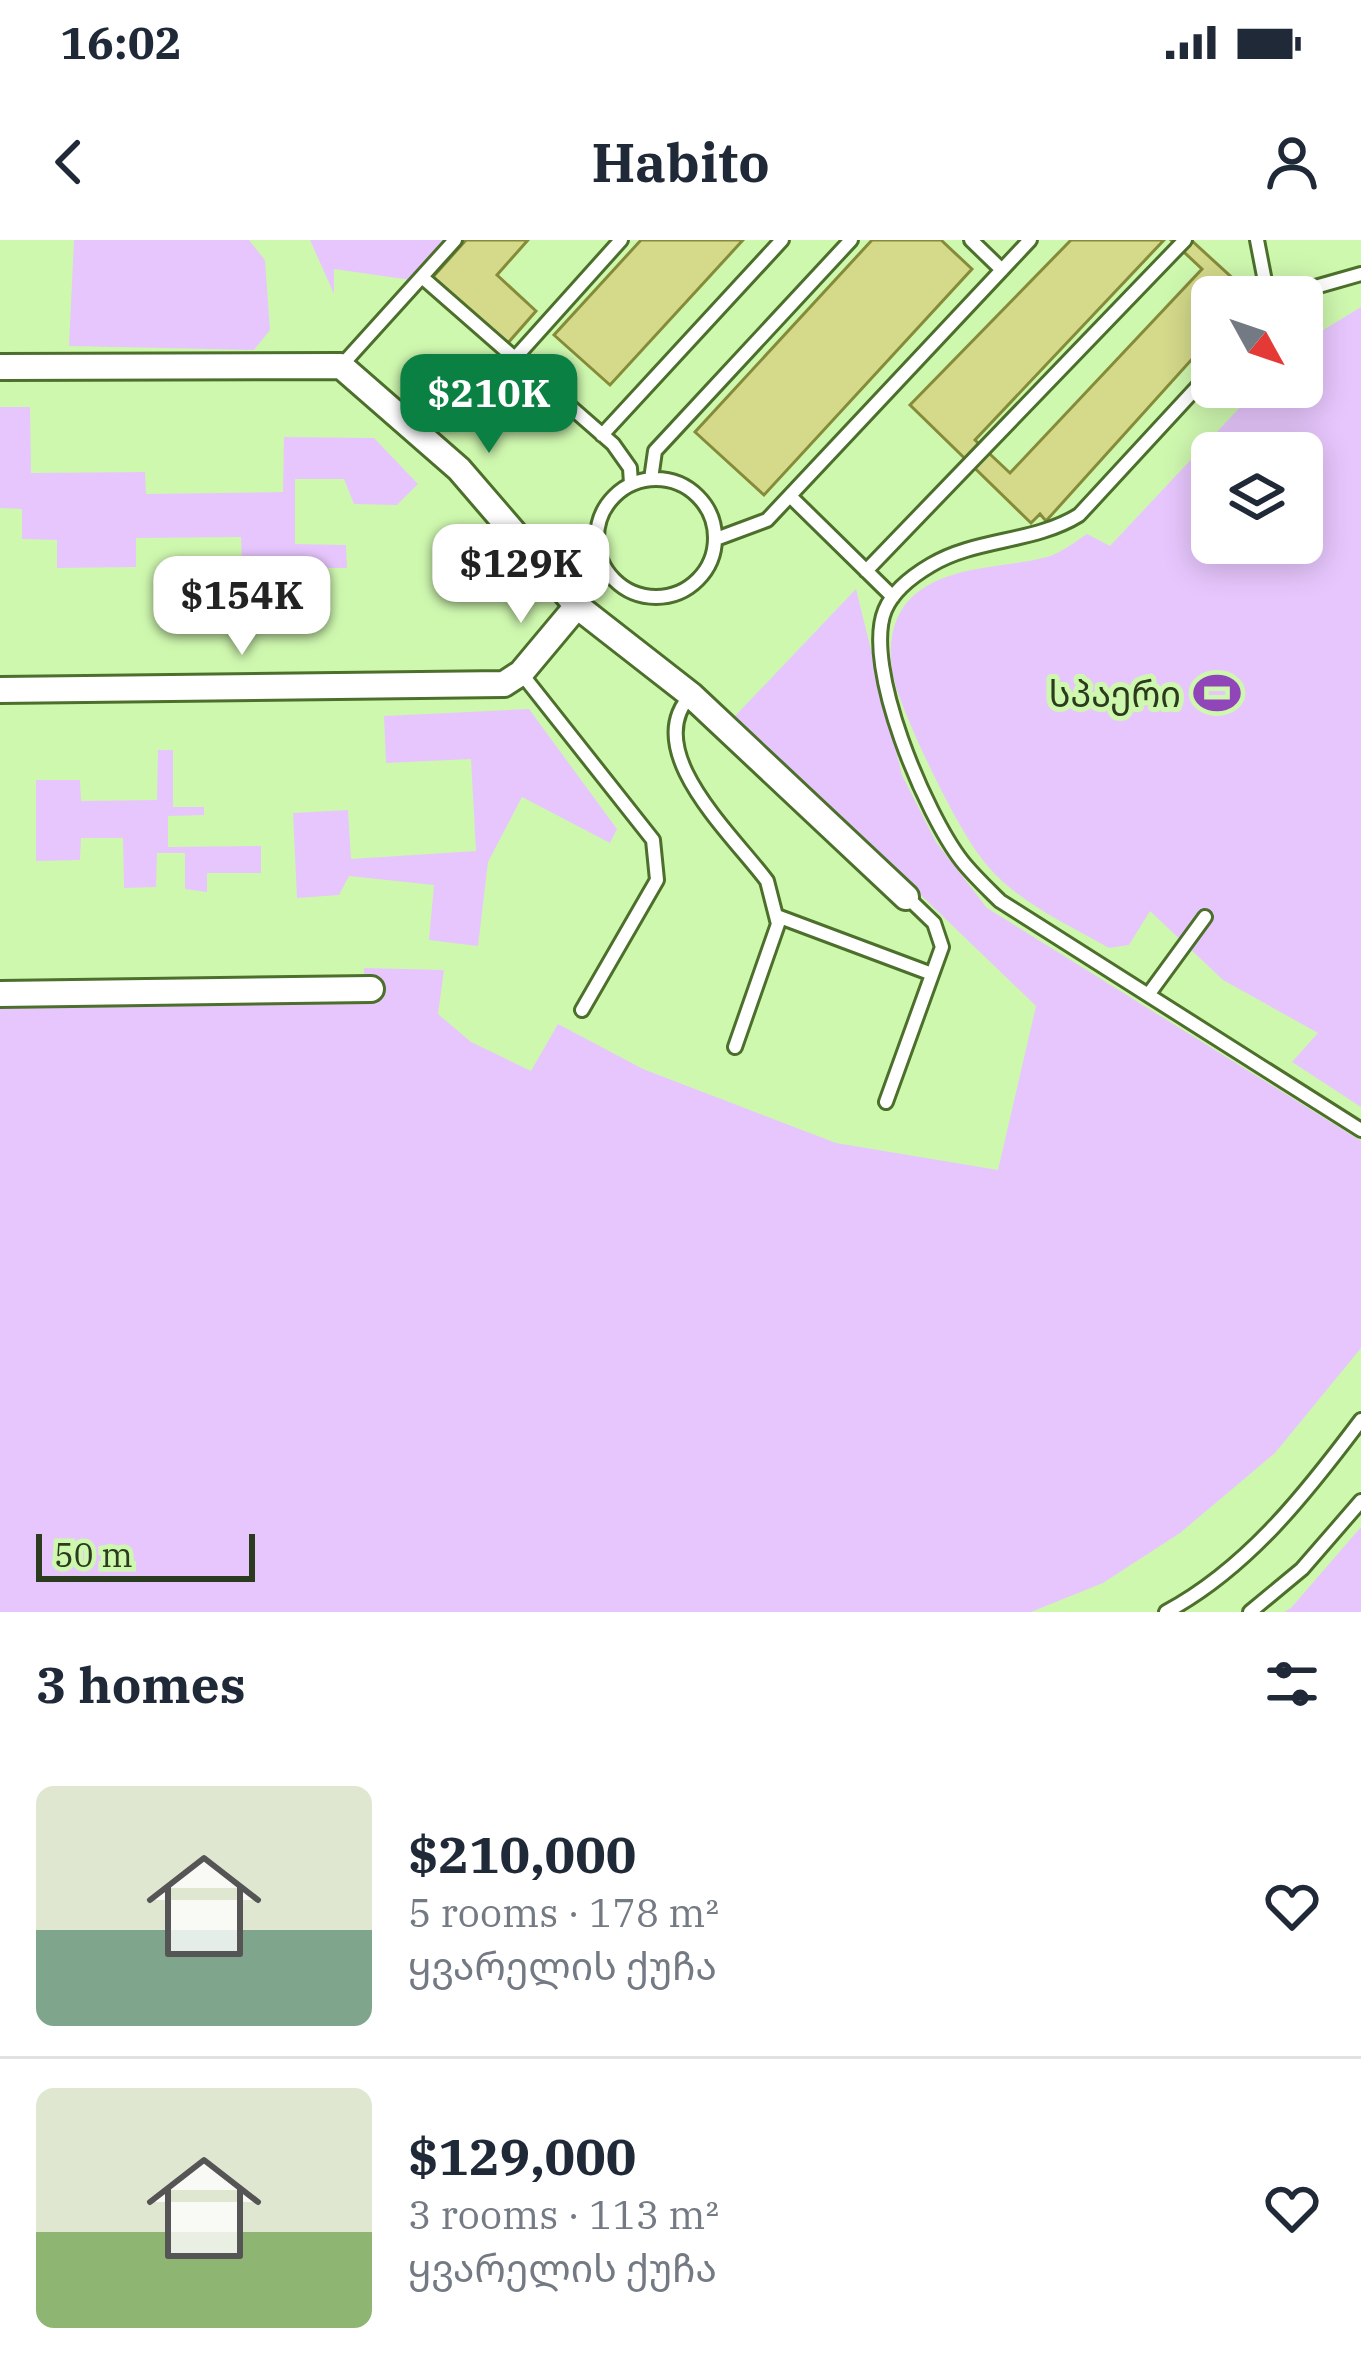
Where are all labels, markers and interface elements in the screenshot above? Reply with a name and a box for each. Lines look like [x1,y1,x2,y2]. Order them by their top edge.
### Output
text: 16:02 [60,13,182,71]
text: Habito [591,127,770,197]
icon: back [36,129,102,195]
icon: person [1259,129,1325,195]
north arrow [1191,276,1323,408]
map controls [1191,276,1323,564]
pin: $210K [405,354,573,456]
text: $210K [427,367,551,418]
button: layers [1191,432,1323,564]
pin: $129K [437,524,605,626]
text: $129K [459,537,583,588]
pin: $154K [158,556,326,658]
text: $154K [180,569,304,620]
sports icon: სპაერი [1192,668,1242,718]
place label: სპაერი [1049,670,1181,717]
scale bar [36,1528,255,1581]
text: 50 m [54,1533,133,1576]
text: 3 homes [36,1651,246,1717]
icon: filters [1259,1651,1325,1717]
text: $210,000 [408,1821,636,1887]
icon: home [132,1834,276,1978]
icon: heart [1259,1873,1325,1939]
text: 5 rooms · 178 m² [408,1887,719,1938]
text: ყვარელის ქუჩა [408,1940,717,1991]
text: $129,000 [408,2123,636,2189]
icon: home [132,2136,276,2280]
icon: heart [1259,2175,1325,2241]
text: 3 rooms · 113 m² [408,2189,719,2240]
text: ყვარელის ქუჩა [408,2242,717,2293]

